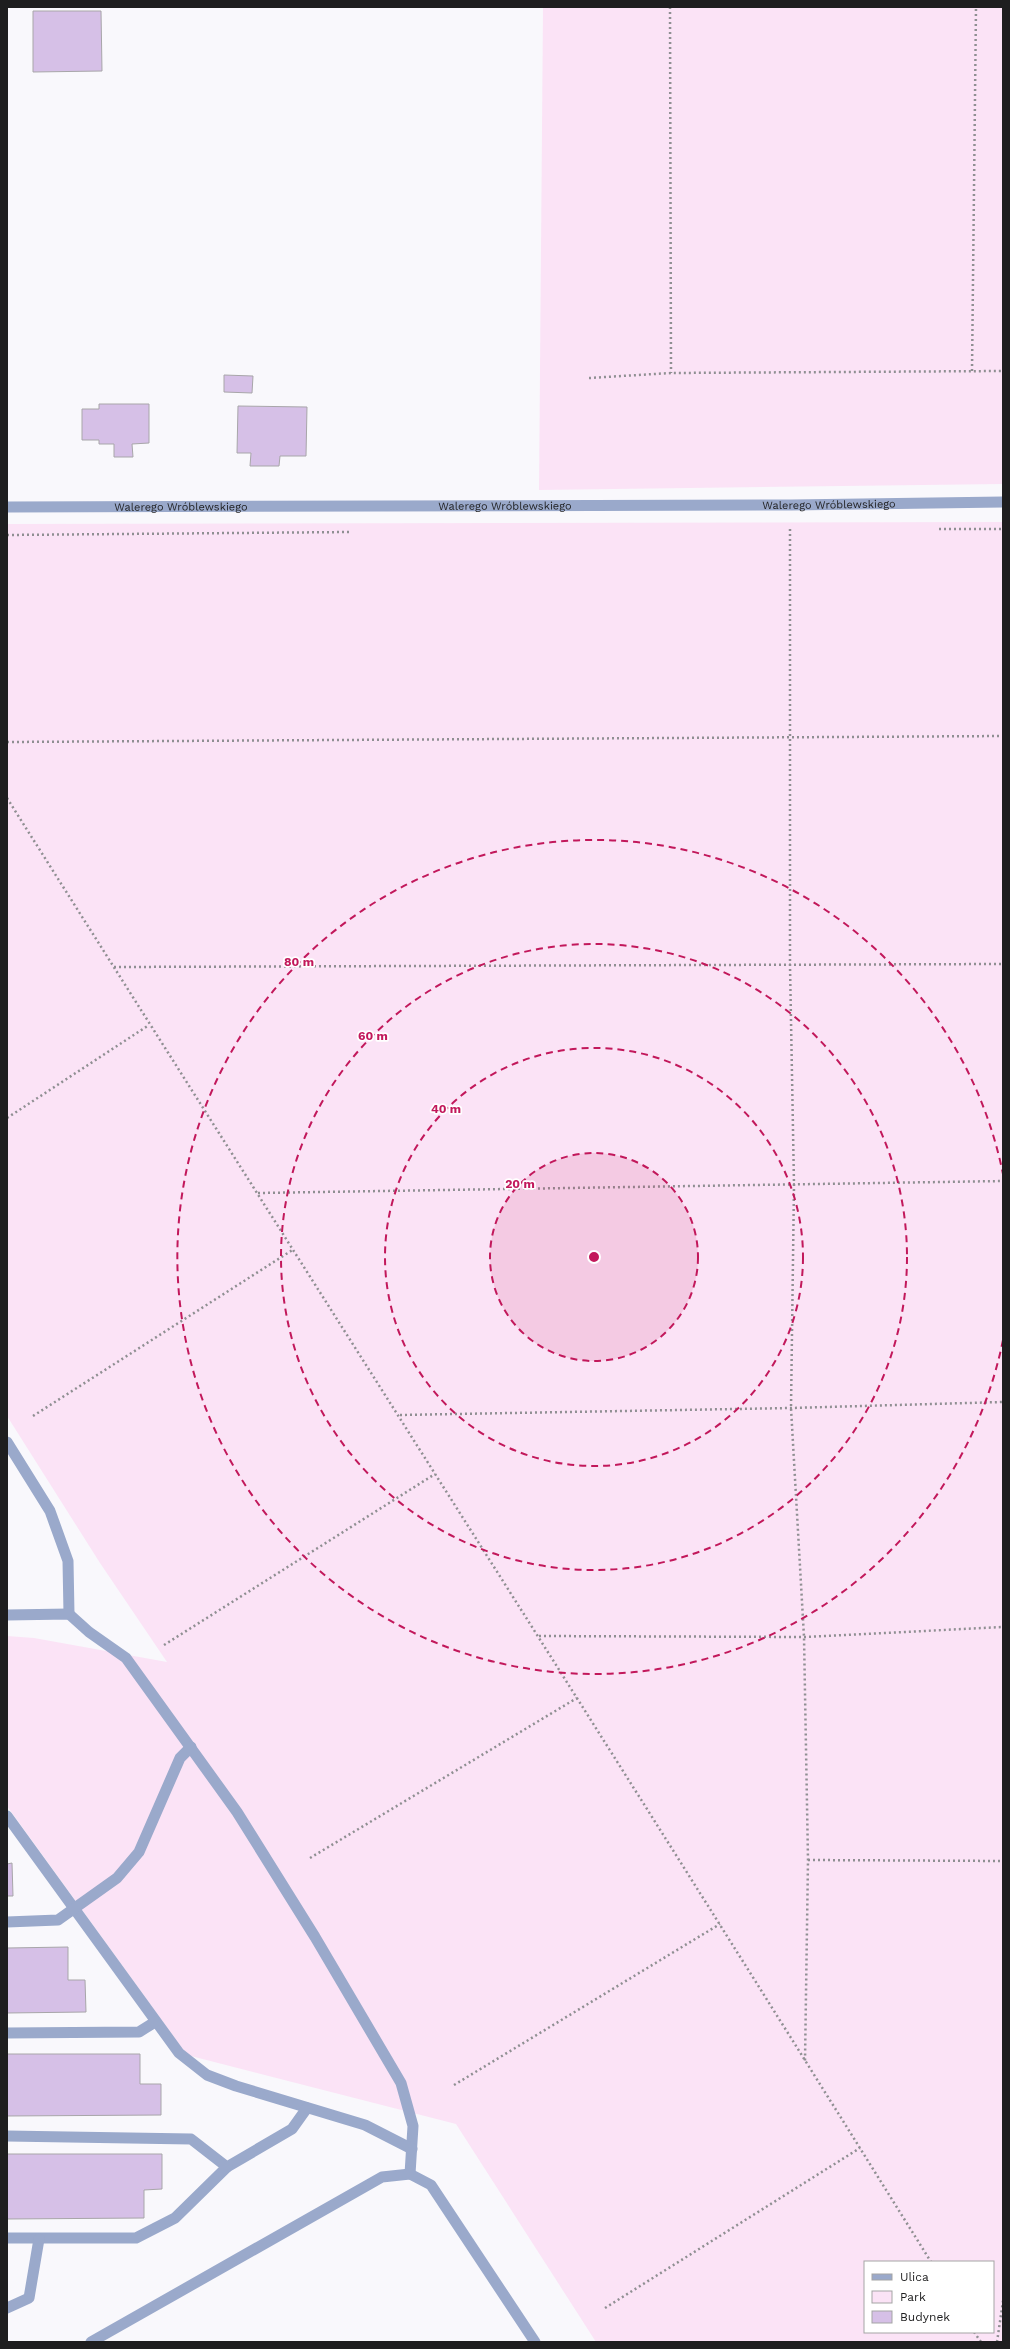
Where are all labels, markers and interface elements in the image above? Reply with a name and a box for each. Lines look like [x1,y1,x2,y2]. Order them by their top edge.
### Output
street label: Walerego Wróblewskiego [762,498,896,512]
street label: Walerego Wróblewskiego [114,500,248,514]
street label: Walerego Wróblewskiego [438,500,572,513]
text: 80 m [284,955,314,969]
text: 60 m [358,1029,388,1043]
text: 40 m [431,1102,461,1116]
text: 20 m [505,1177,535,1191]
centre of rings [587,1250,601,1264]
legend [864,2261,994,2333]
text: Ulica [900,2270,929,2284]
text: Park [900,2290,926,2304]
text: Budynek [900,2310,950,2324]

